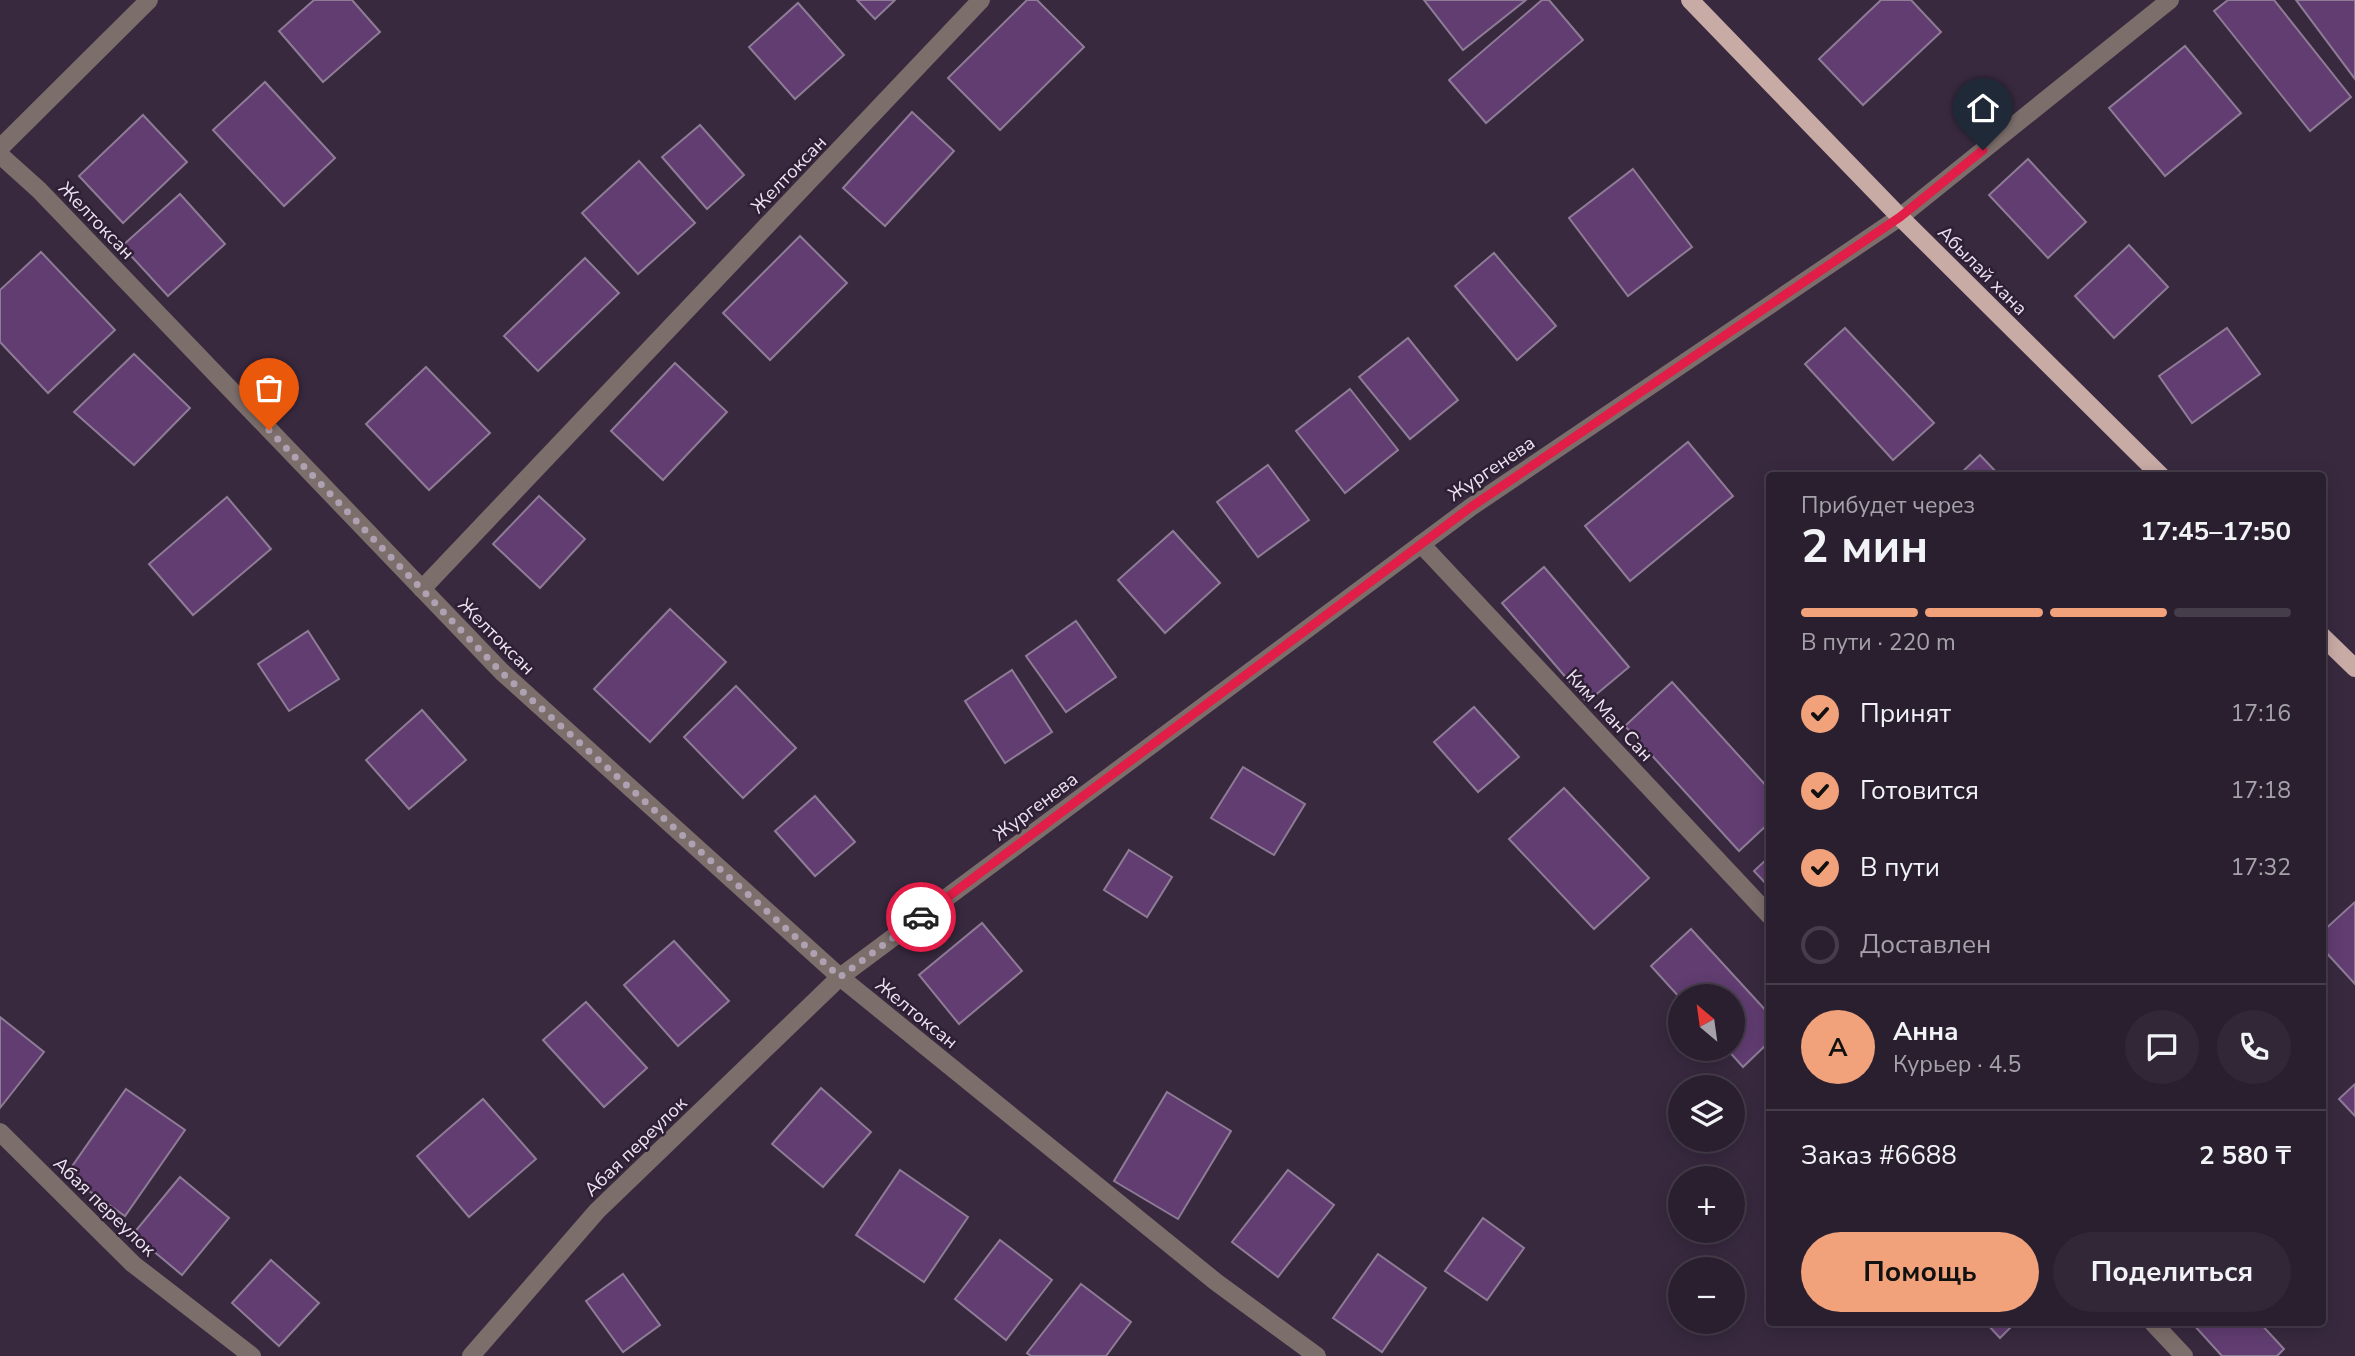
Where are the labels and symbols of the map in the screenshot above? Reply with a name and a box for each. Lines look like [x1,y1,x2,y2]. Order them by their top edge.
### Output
pin [1953,78,2013,150]
street label: Желтоксан [745,130,832,219]
street label: Желтоксан [53,176,140,265]
street label: Абылай хана [1932,220,2033,321]
pin [239,358,299,430]
street label: Жургенева [1443,430,1540,508]
street label: Желтоксан [452,593,540,681]
street label: Ким Ман Сан [1560,664,1659,767]
street label: Жургенева [988,766,1083,847]
courier [886,882,956,952]
street label: Желтоксан [870,973,963,1055]
north arrow [1668,984,1745,1060]
street label: Абая переулок [579,1091,693,1202]
street label: Абая переулок [47,1151,161,1262]

